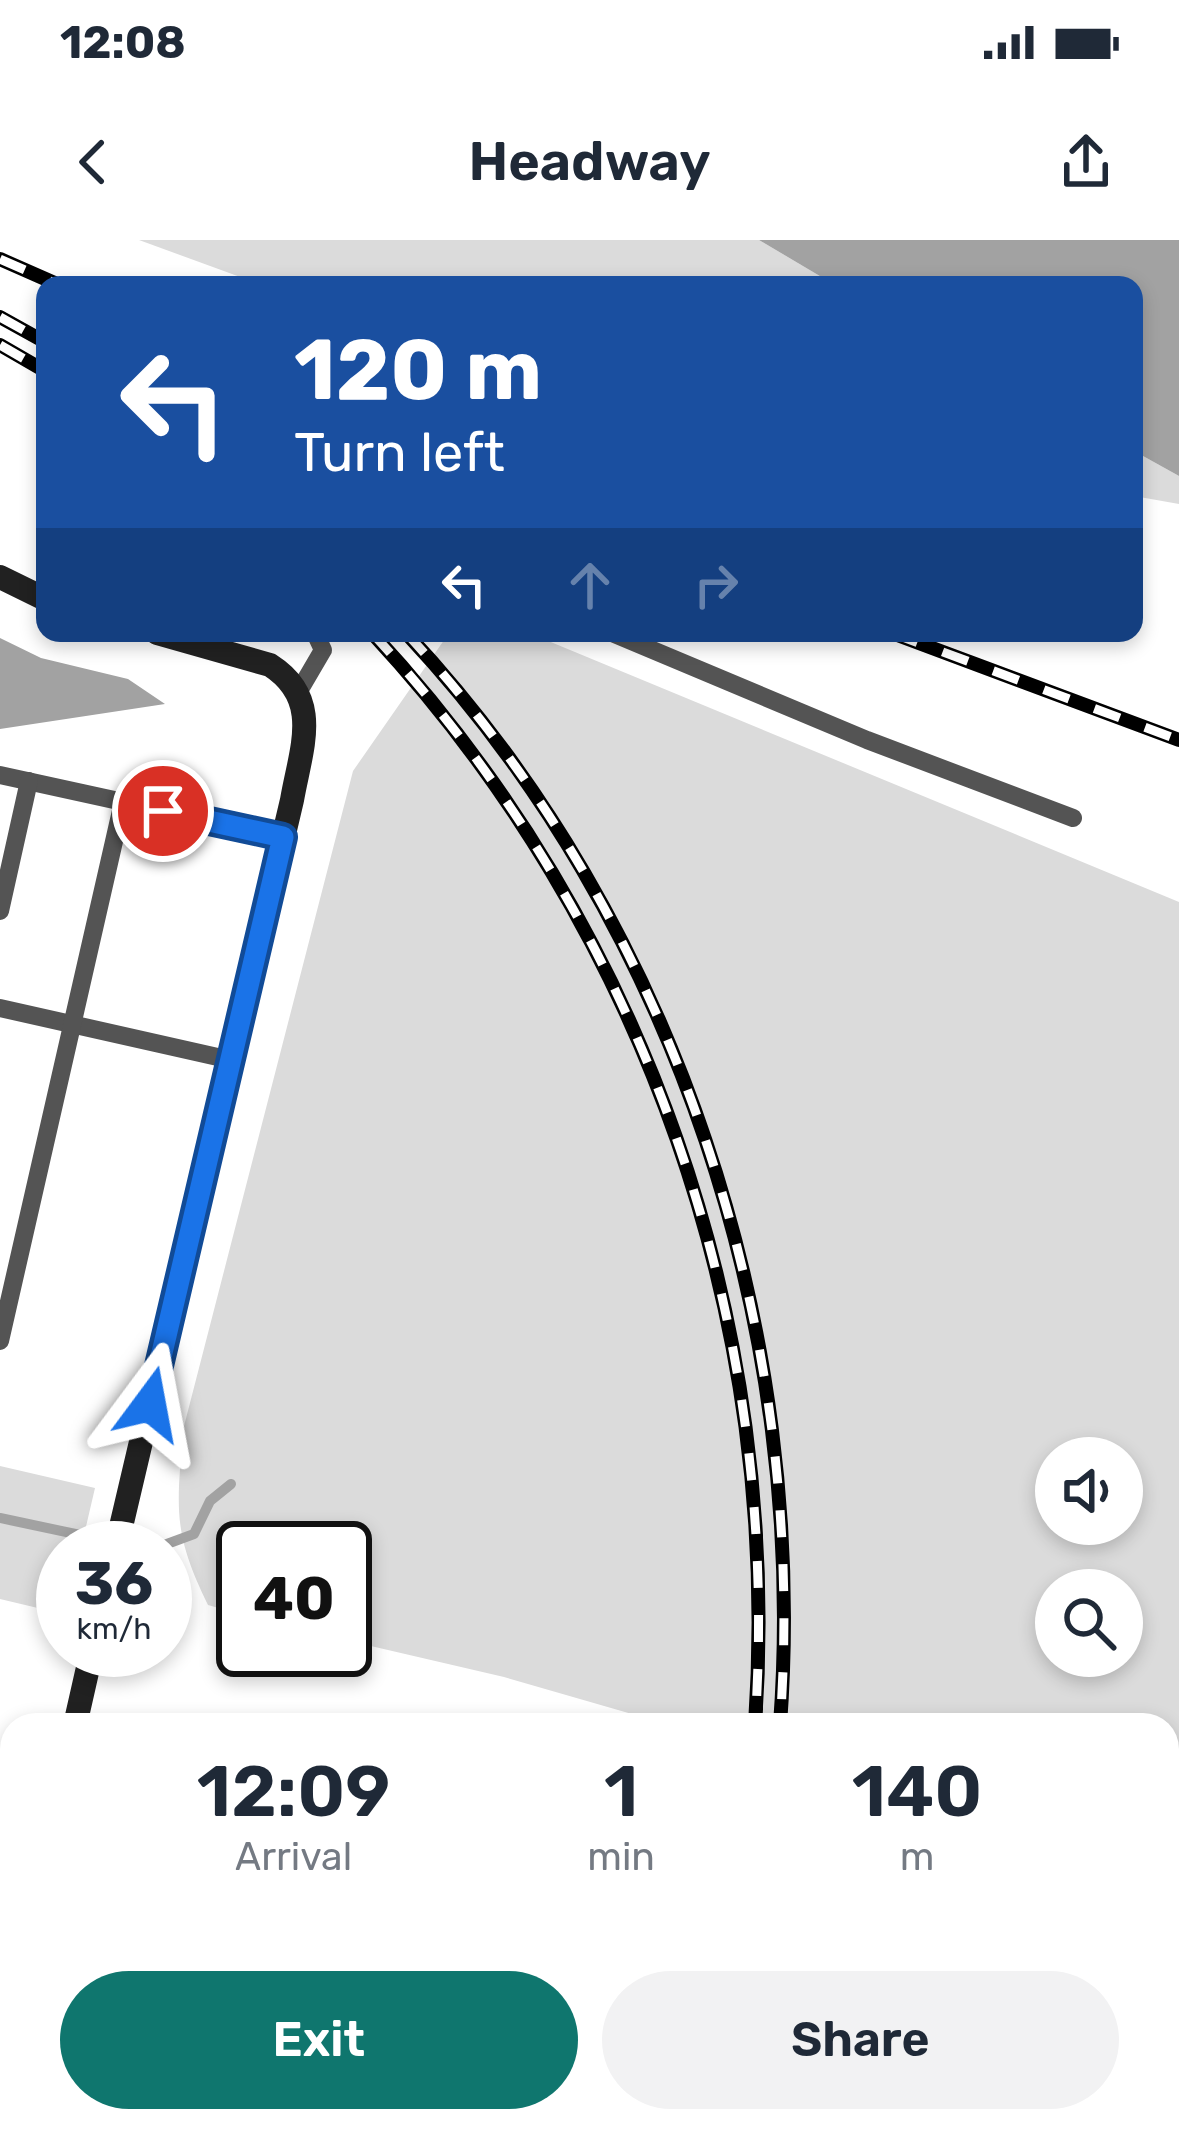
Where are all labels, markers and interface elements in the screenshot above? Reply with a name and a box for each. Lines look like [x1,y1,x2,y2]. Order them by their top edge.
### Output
text: 12:08 [60,16,186,69]
icon: back [60,129,126,195]
icon: share [1053,129,1119,195]
text: Headway [468,130,711,194]
text: 120 m [294,320,542,420]
icon: left [96,324,252,480]
text: Turn left [294,421,505,485]
icon: left [431,552,497,618]
icon: ahead [557,552,623,618]
icon: right [683,552,749,618]
pin [112,760,214,862]
icon: arrive [130,778,196,844]
position arrow [87,1341,213,1467]
map controls [1035,1437,1143,1677]
button: sound [1035,1437,1143,1545]
speed limit sign: 40 [216,1521,372,1677]
text: 36 [75,1548,153,1619]
button: search [1035,1569,1143,1677]
text: km/h [77,1611,151,1647]
text: 12:09 [197,1749,391,1834]
text: 1 [604,1749,638,1834]
text: 140 [852,1749,982,1834]
text: Arrival [235,1834,352,1880]
text: min [587,1834,655,1880]
text: m [900,1834,934,1880]
button: Exit [60,1971,578,2109]
button: Share [602,1971,1119,2109]

